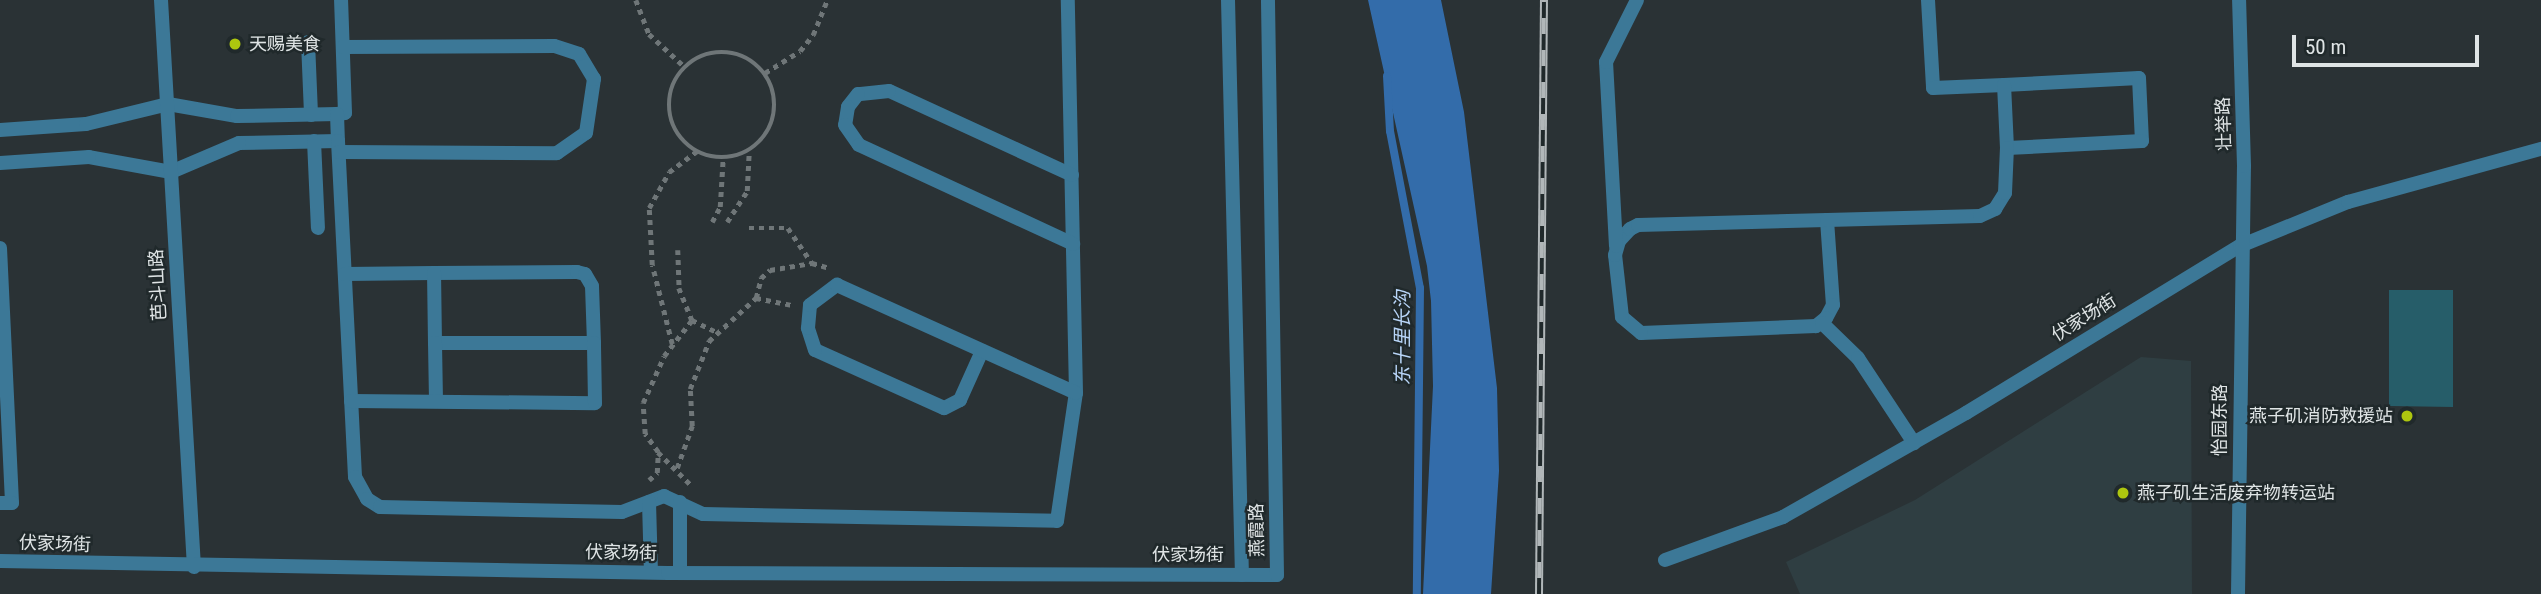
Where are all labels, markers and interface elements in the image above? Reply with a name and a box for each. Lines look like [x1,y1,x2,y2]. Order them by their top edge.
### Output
scale bar [2296,21,2483,65]
place label: 天赐美食 [249,33,321,55]
text: 50 m [2305,35,2346,59]
marker: 天赐美食 [227,36,243,52]
street label: 壮举路 [2212,97,2236,151]
street label: 芭斗山路 [145,248,171,322]
street label: 伏家场街 [2048,290,2120,346]
water label: 东十里长沟 [1392,291,1414,385]
street label: 怡园东路 [2209,384,2231,456]
place label: 燕子矶消防救援站 [2249,405,2393,427]
marker: 燕子矶消防救援站 [2399,408,2415,424]
place label: 燕子矶生活废弃物转运站 [2137,482,2335,504]
marker: 燕子矶生活废弃物转运站 [2115,485,2131,501]
street label: 燕霞路 [1246,503,1268,557]
street label: 伏家场街 [19,532,91,556]
street label: 伏家场街 [585,542,657,564]
street label: 伏家场街 [1152,544,1224,566]

